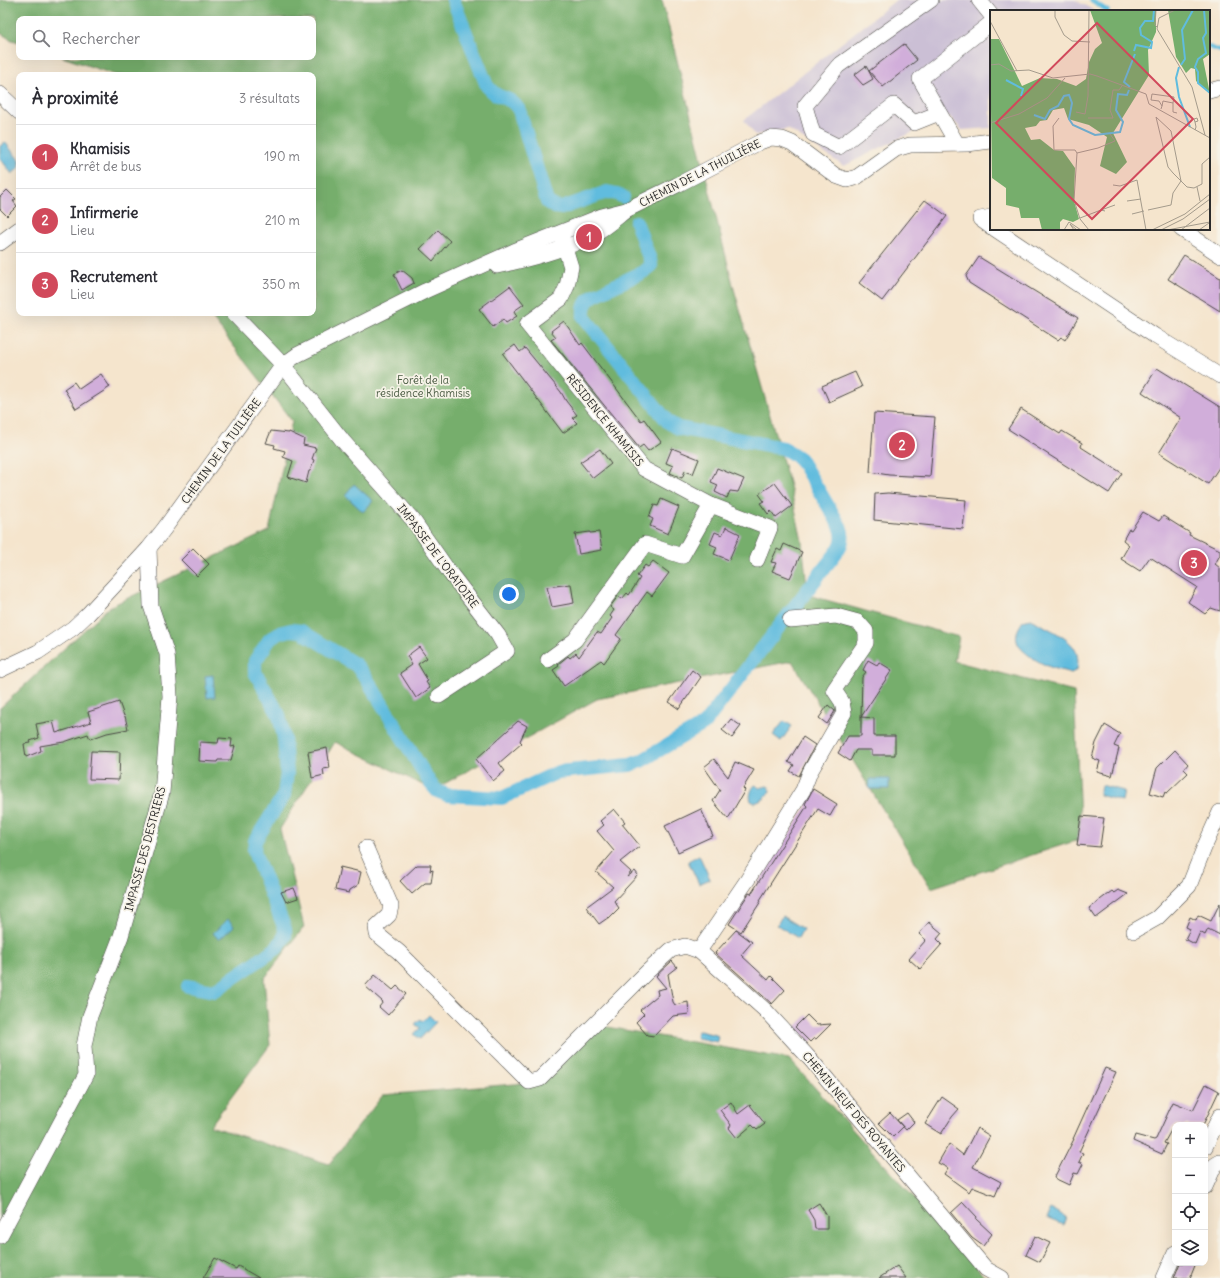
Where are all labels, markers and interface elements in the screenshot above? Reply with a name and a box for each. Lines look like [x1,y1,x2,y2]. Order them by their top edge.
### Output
inset map [990,10,1210,230]
search box [16,16,316,60]
icon: search [30,27,52,49]
text: Rechercher [62,29,140,48]
text: À proximité [32,87,118,109]
text: 3 résultats [239,90,300,107]
street label: CHEMIN DE LA THUILIÈRE [636,135,763,210]
text: Khamisis [70,139,130,158]
text: 1 [42,148,48,165]
text: 190 m [264,148,300,165]
text: Arrêt de bus [70,158,141,175]
text: Infirmerie [70,203,138,222]
text: 2 [41,212,49,229]
text: 210 m [265,212,300,229]
text: Lieu [70,222,95,239]
pin: 1 [576,222,602,252]
text: Recrutement [70,267,158,286]
text: 3 [41,276,49,293]
text: 350 m [262,276,300,293]
text: Lieu [70,286,95,303]
street label: RÉSIDENCE KHAMISIS [563,370,647,469]
park label: Forêt de la résidence Khamisis [376,373,470,400]
street label: CHEMIN DE LA TUILIÈRE [177,395,264,506]
pin: 2 [889,430,915,460]
street label: IMPASSE DE L'ORATOIRE [394,501,482,611]
pin: 3 [1181,548,1207,578]
your location [499,584,519,604]
street label: IMPASSE DES DESTRIERS [122,785,168,913]
street label: CHEMIN NEUF DES ROYANTES [800,1049,908,1175]
map controls [1172,1122,1208,1266]
button: + [1172,1122,1208,1158]
button: − [1172,1158,1208,1194]
button: locate [1172,1194,1208,1230]
button: layers [1172,1230,1208,1266]

